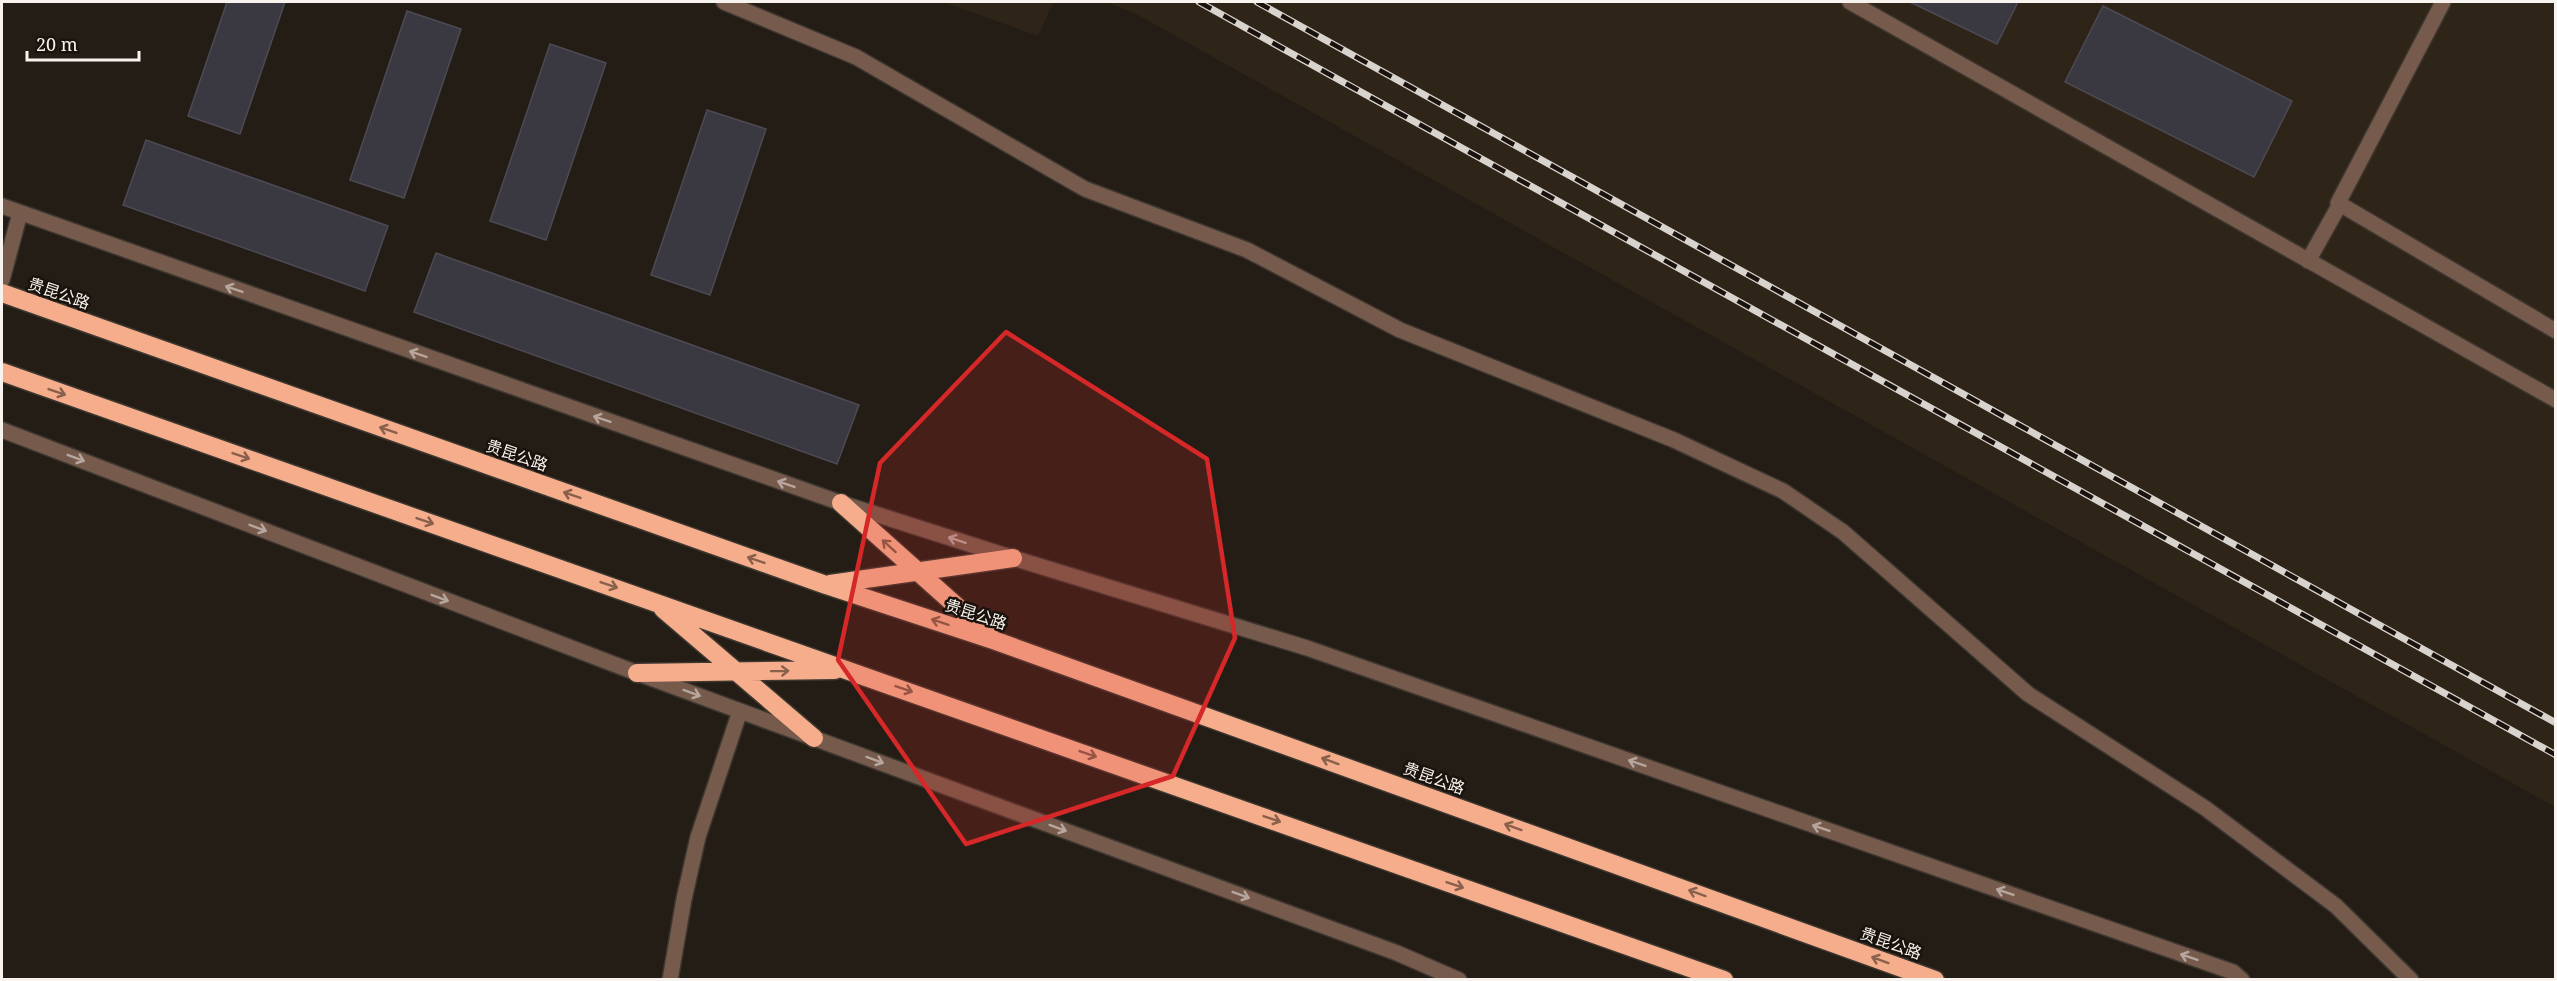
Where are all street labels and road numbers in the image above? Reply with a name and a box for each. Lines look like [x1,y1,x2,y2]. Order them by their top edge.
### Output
street label: 贵昆公路 [25,272,93,314]
street label: 贵昆公路 [483,434,551,476]
street label: 贵昆公路 [942,594,1010,634]
street label: 贵昆公路 [1400,757,1468,799]
street label: 贵昆公路 [1857,922,1925,964]

